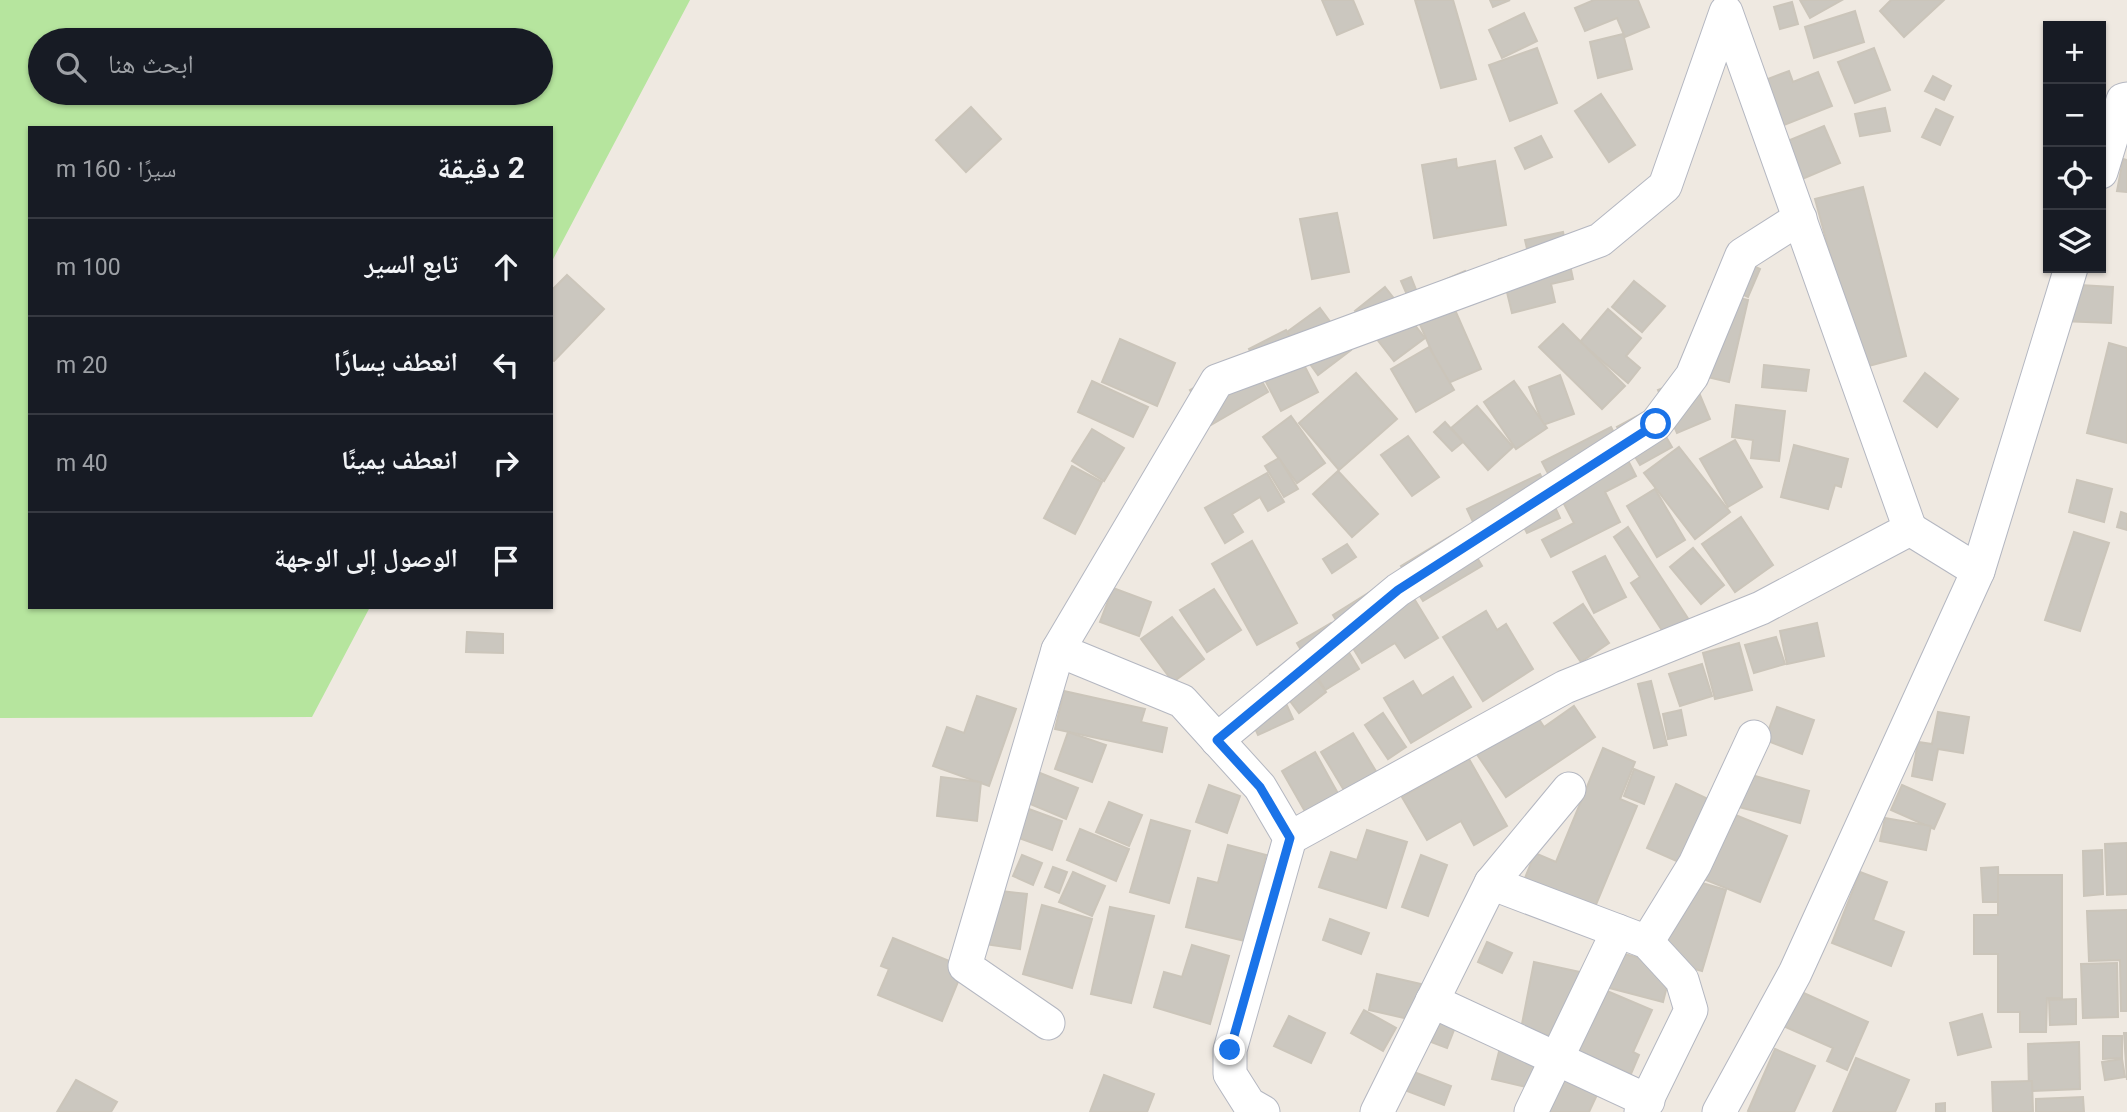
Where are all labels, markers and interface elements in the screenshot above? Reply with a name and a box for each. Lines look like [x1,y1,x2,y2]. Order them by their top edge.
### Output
map controls [2043,21,2106,273]
button: + [2043,21,2106,84]
search box [28,28,553,105]
icon: search [52,48,90,86]
text: ابحث هنا [108,49,194,79]
button: − [2043,84,2106,147]
button: locate [2043,147,2106,210]
text: 2 دقيقة [437,150,525,185]
text: سيرًا · 160 m [56,156,176,183]
button: layers [2043,210,2106,273]
icon: ahead [487,248,525,286]
text: تابع السير [365,249,458,279]
text: 100 m [56,254,121,281]
icon: left [487,346,525,384]
text: انعطف يسارًا [334,347,458,377]
text: 20 m [56,352,108,379]
route start [1640,408,1671,439]
icon: right [487,444,525,482]
text: انعطف يمينًا [341,445,458,475]
text: 40 m [56,450,108,477]
icon: arrive [487,542,525,580]
text: الوصول إلى الوجهة [274,543,458,573]
route end [1214,1034,1245,1065]

